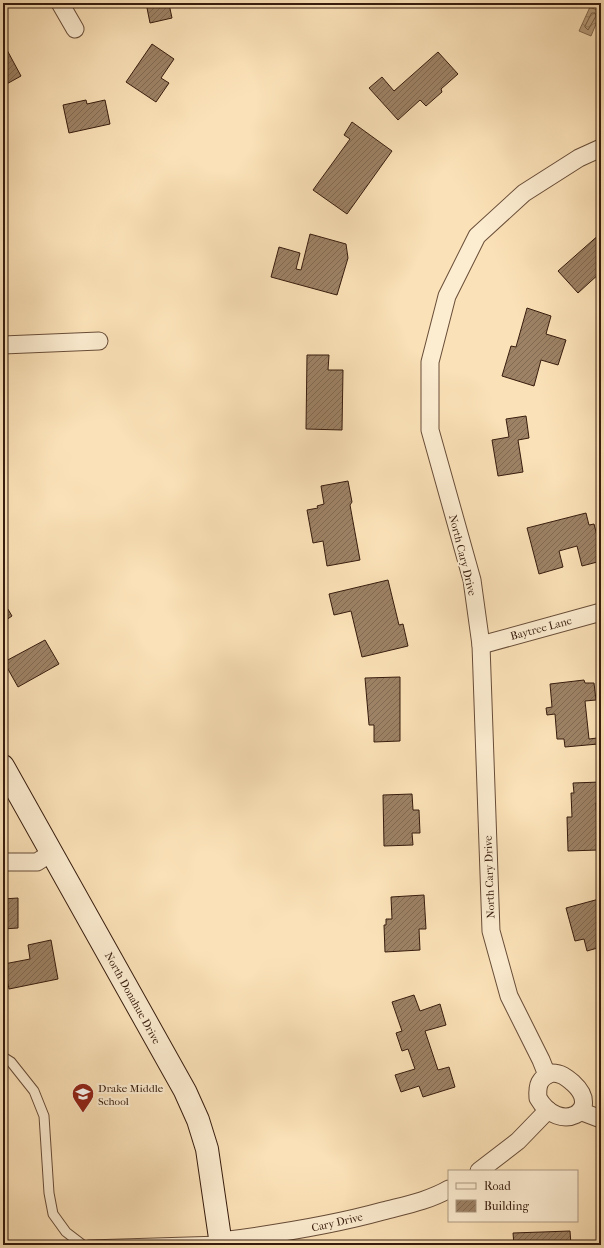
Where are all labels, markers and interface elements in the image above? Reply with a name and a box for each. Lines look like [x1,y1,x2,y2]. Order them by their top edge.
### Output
street label: North Cary Drive [446,513,479,598]
street label: Baytree Lane [509,614,574,643]
street label: North Cary Drive [482,835,497,919]
street label: North Donahue Drive [102,950,164,1047]
school or university icon: Drake Middle School [70,1081,96,1114]
place label: Drake Middle School [98,1082,164,1108]
legend [448,1170,578,1222]
text: Road [484,1179,511,1193]
text: Building [484,1199,529,1213]
street label: Cary Drive [310,1210,365,1235]

